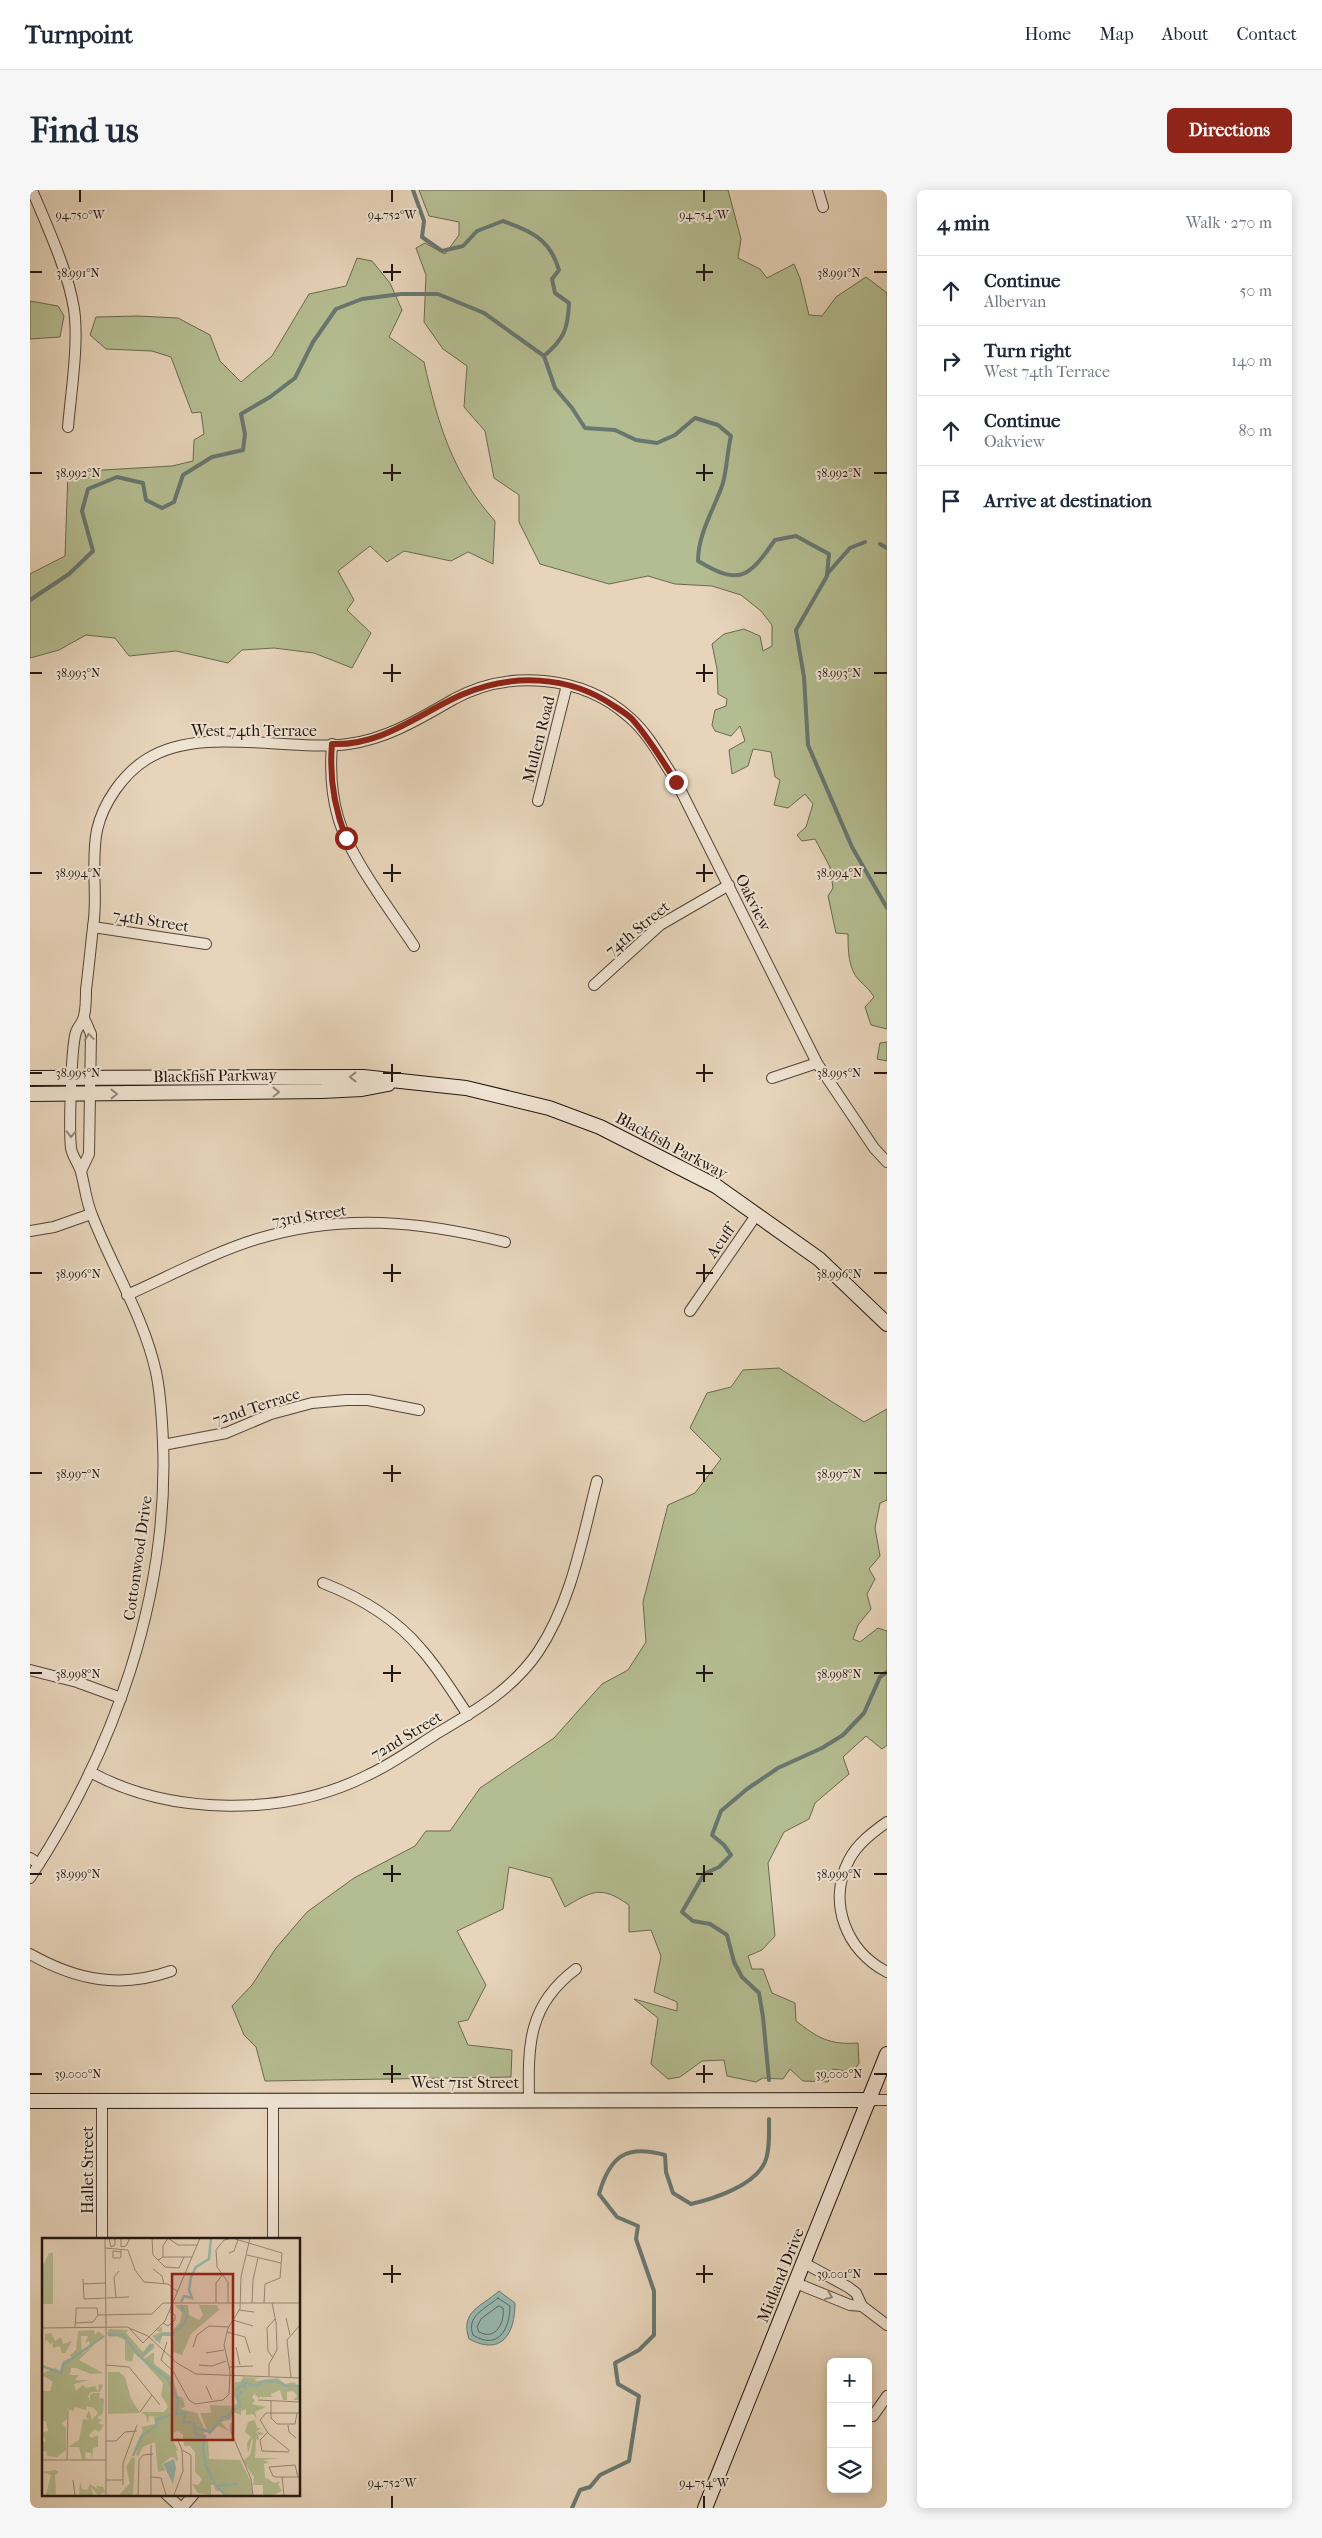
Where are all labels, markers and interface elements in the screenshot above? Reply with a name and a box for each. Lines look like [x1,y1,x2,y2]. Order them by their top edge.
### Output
text: Turnpoint [25,21,133,49]
text: Home [1024,24,1071,45]
text: Map [1099,24,1134,45]
text: About [1162,24,1208,45]
text: Contact [1236,24,1297,45]
button: Directions [1167,108,1292,153]
text: Find us [30,110,139,151]
text: 94.750°W [56,208,106,222]
text: 94.752°W [368,208,417,222]
text: 94.754°W [679,208,730,222]
text: 4 min [937,211,990,235]
text: Walk · 270 m [1186,213,1272,232]
text: 38.991°N [56,266,100,280]
text: 38.991°N [817,266,861,280]
text: Continue [984,270,1060,292]
icon: ahead [937,277,965,305]
text: 50 m [1240,281,1272,300]
text: Albervan [984,292,1046,311]
text: Turn right [984,340,1071,362]
icon: right [937,347,965,375]
text: 140 m [1231,351,1272,370]
text: West 74th Terrace [984,362,1110,381]
text: Continue [984,410,1060,432]
icon: ahead [937,417,965,445]
text: 80 m [1238,421,1272,440]
text: Oakview [984,432,1045,451]
text: 38.992°N [55,466,101,480]
text: 38.992°N [816,466,862,480]
icon: arrive [937,487,965,515]
text: Arrive at destination [984,490,1152,512]
text: 38.993°N [56,666,100,680]
text: 38.993°N [817,666,861,680]
street label: Mullen Road [519,694,558,784]
street label: West 74th Terrace [190,721,317,740]
route end [665,771,688,794]
route start [335,827,358,850]
text: 38.994°N [55,866,101,880]
text: 38.994°N [816,866,862,880]
street label: Oakview [732,871,776,935]
street label: 74th Street [601,897,673,960]
street label: 74th Street [111,905,191,936]
one-way arrow [85,1033,95,1042]
street label: Blackfish Parkway [153,1065,278,1086]
text: 38.995°N [56,1066,100,1080]
text: 38.995°N [817,1066,861,1080]
one-way arrow [348,1072,356,1082]
one-way arrow [272,1087,280,1097]
one-way arrow [110,1089,118,1099]
street label: Blackfish Parkway [613,1108,731,1183]
one-way arrow [66,1130,76,1138]
street label: 73rd Street [270,1200,348,1231]
street label: Acuff [702,1218,741,1262]
text: 38.996°N [55,1267,101,1281]
text: 38.996°N [816,1267,862,1281]
street label: 72nd Terrace [210,1383,302,1430]
text: 38.997°N [56,1467,100,1481]
text: 38.997°N [817,1467,861,1481]
street label: Cottonwood Drive [119,1494,156,1622]
text: 38.998°N [55,1667,101,1681]
text: 38.998°N [816,1667,862,1681]
street label: 72nd Street [367,1707,445,1764]
text: 38.999°N [55,1867,101,1881]
text: 38.999°N [816,1867,862,1881]
text: 39.000°N [55,2067,101,2081]
text: 39.000°N [816,2067,862,2081]
street label: West 71st Street [410,2073,519,2092]
street label: Hallet Street [78,2126,97,2214]
street label: Midland Drive [753,2225,808,2325]
inset map [42,2238,300,2496]
text: 39.001°N [817,2267,861,2281]
one-way arrow [824,2290,832,2300]
map controls [827,2358,872,2493]
button: + [827,2358,872,2403]
button: − [827,2403,872,2448]
button: layers [827,2448,872,2493]
text: 94.752°W [368,2476,417,2490]
text: 94.754°W [679,2476,730,2490]

